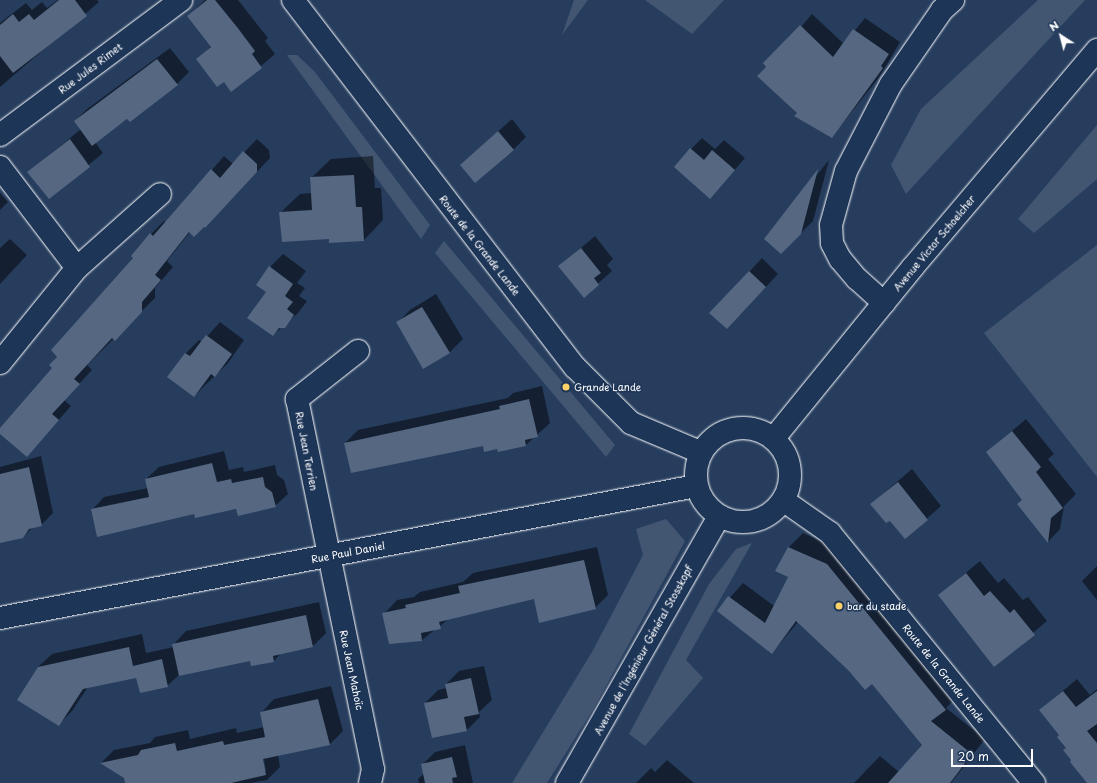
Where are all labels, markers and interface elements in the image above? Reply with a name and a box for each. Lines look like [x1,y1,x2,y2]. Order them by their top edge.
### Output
north arrow [1041,16,1081,56]
text: N [1045,16,1062,35]
street label: Rue Jules Rimet [55,40,125,96]
street label: Route de la Grande Lande [437,192,523,298]
street label: Avenue Victor Schoelcher [890,193,978,293]
place label: Grande Lande [574,381,642,393]
marker: Grande Lande [561,382,571,392]
street label: Rue Jean Terrien [293,410,321,492]
street label: Rue Paul Daniel [310,539,386,565]
street label: Avenue de l'Ingénieur Général Stosskopf [591,563,695,737]
place label: bar du stade [847,600,907,612]
marker: bar du stade [834,601,844,611]
street label: Route de la Grande Lande [900,621,988,725]
street label: Rue Jean Mahoïc [337,628,367,712]
scale bar [953,741,1035,767]
text: 20 m [958,747,989,765]

